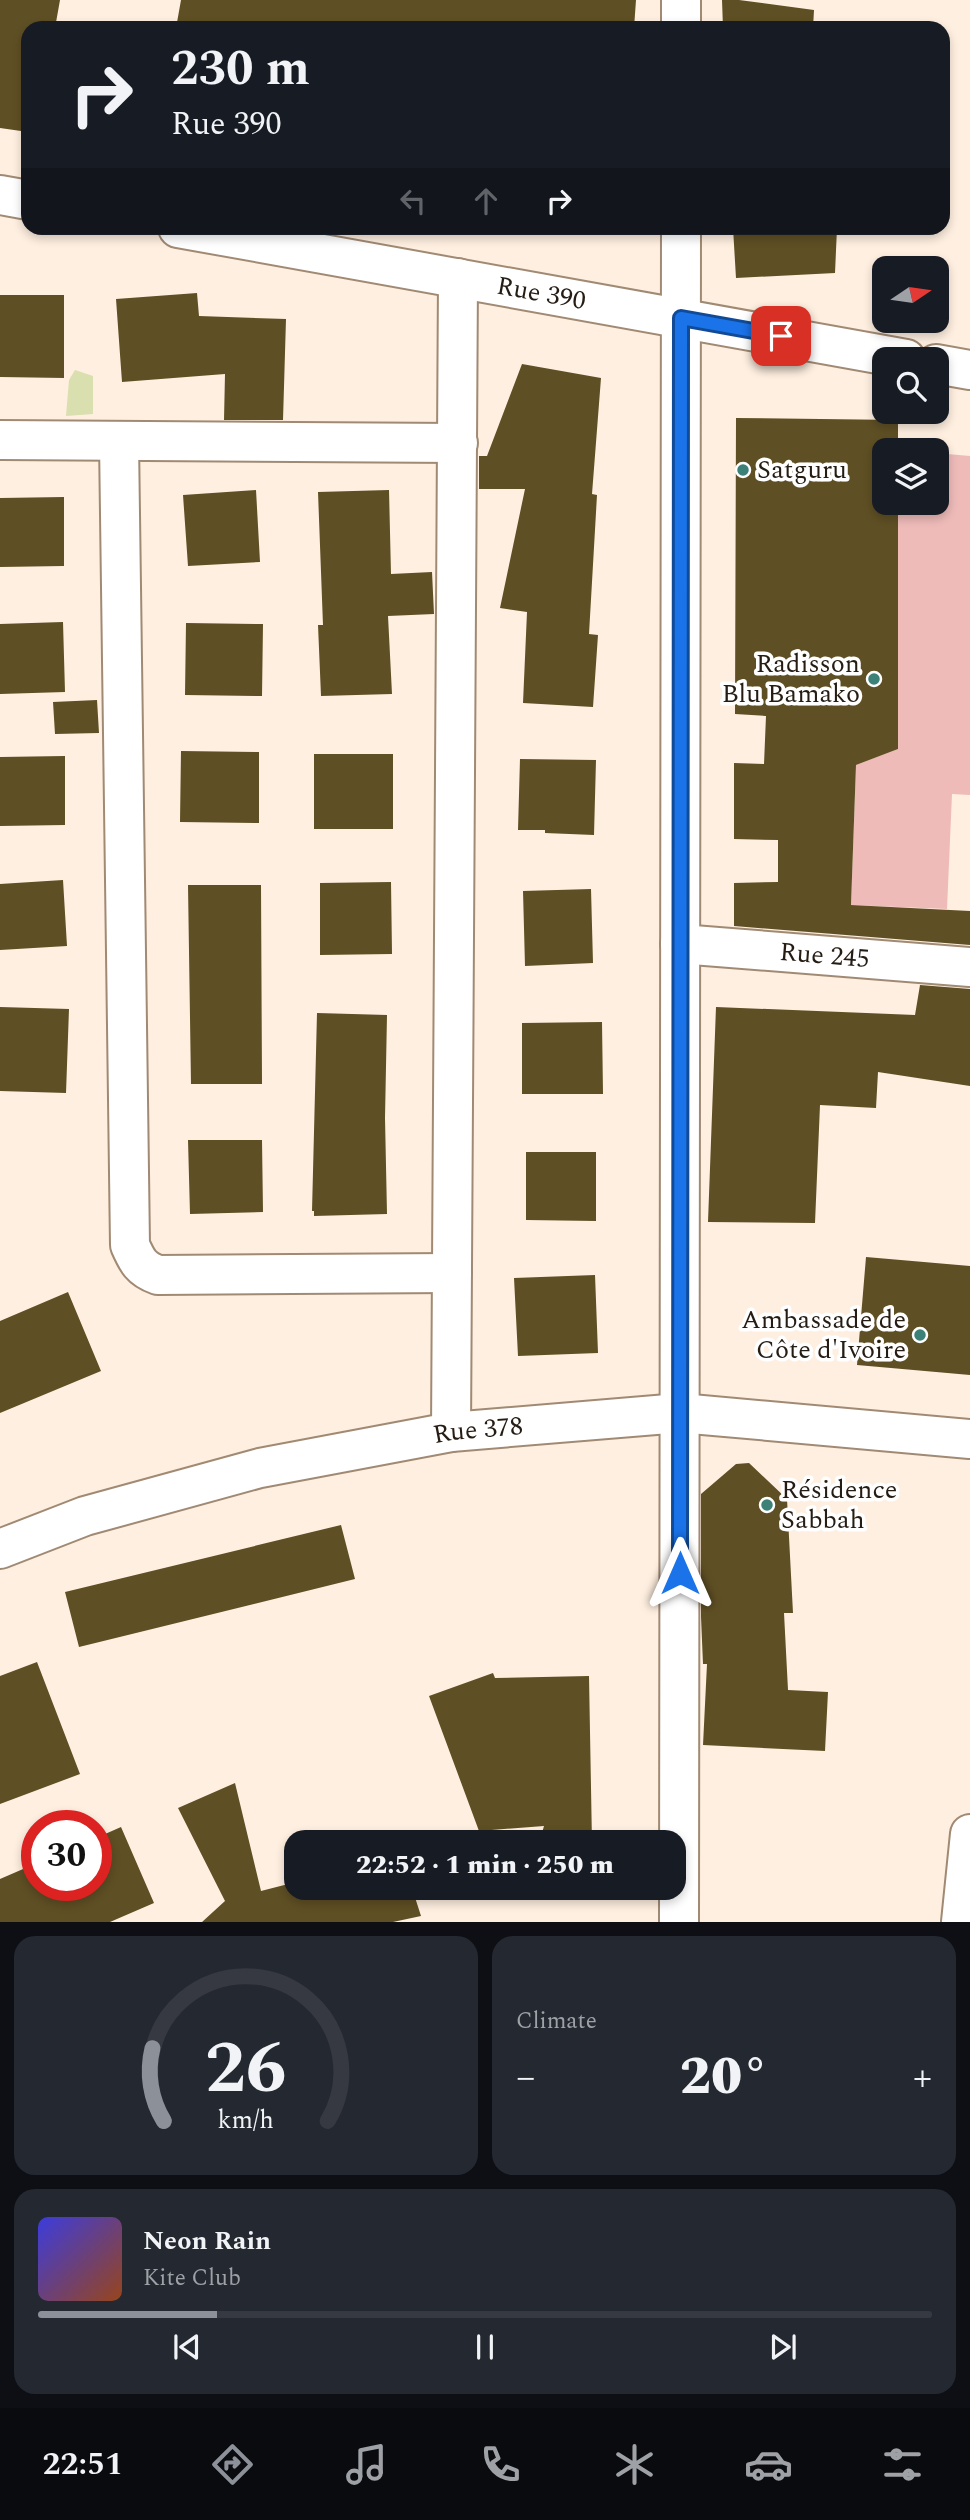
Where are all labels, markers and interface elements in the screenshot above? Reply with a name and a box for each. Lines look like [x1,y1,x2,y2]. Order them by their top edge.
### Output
text: 230 m [171,32,310,107]
icon: right [56,49,147,140]
text: Rue 390 [171,100,282,149]
icon: left [394,182,432,220]
icon: ahead [467,182,505,220]
icon: right [540,182,578,220]
north arrow [872,256,948,332]
map controls [872,256,949,515]
street label: Rue 390 [493,266,589,321]
pin [751,306,811,366]
icon: arrive [762,317,800,355]
button: search [872,347,949,424]
button: layers [872,438,949,515]
place label: Satguru [757,450,847,490]
marker: Satguru [735,462,751,478]
place label: Radisson Blu Bamako [722,644,860,714]
marker: Radisson Blu Bamako [866,671,882,687]
street label: Rue 245 [778,932,871,979]
place label: Ambassade de Côte d'Ivoire [741,1300,906,1370]
marker: Ambassade de Côte d'Ivoire [912,1327,928,1343]
street label: Rue 378 [430,1406,524,1455]
place label: Résidence Sabbah [781,1470,897,1540]
marker: Résidence Sabbah [759,1497,775,1513]
position arrow [643,1536,717,1610]
speed limit sign: 30 [21,1810,112,1901]
text: 22:52 · 1 min · 250 m [356,1845,614,1885]
text: Climate [516,2004,597,2039]
text: 26 [205,2015,287,2126]
text: 20° [680,2038,768,2117]
text: − [516,2049,535,2107]
text: + [913,2049,932,2107]
text: km/h [218,2102,274,2140]
text: Neon Rain [143,2221,271,2261]
text: Kite Club [143,2261,241,2296]
icon: previous [168,2328,206,2366]
icon: pause [466,2328,504,2366]
icon: next [764,2328,802,2366]
text: 22:51 [43,2440,123,2489]
icon: directions [208,2440,257,2489]
icon: music [342,2440,391,2489]
icon: phone [476,2440,525,2489]
icon: climate [610,2440,659,2489]
icon: car [744,2440,793,2489]
icon: filters [878,2440,927,2489]

